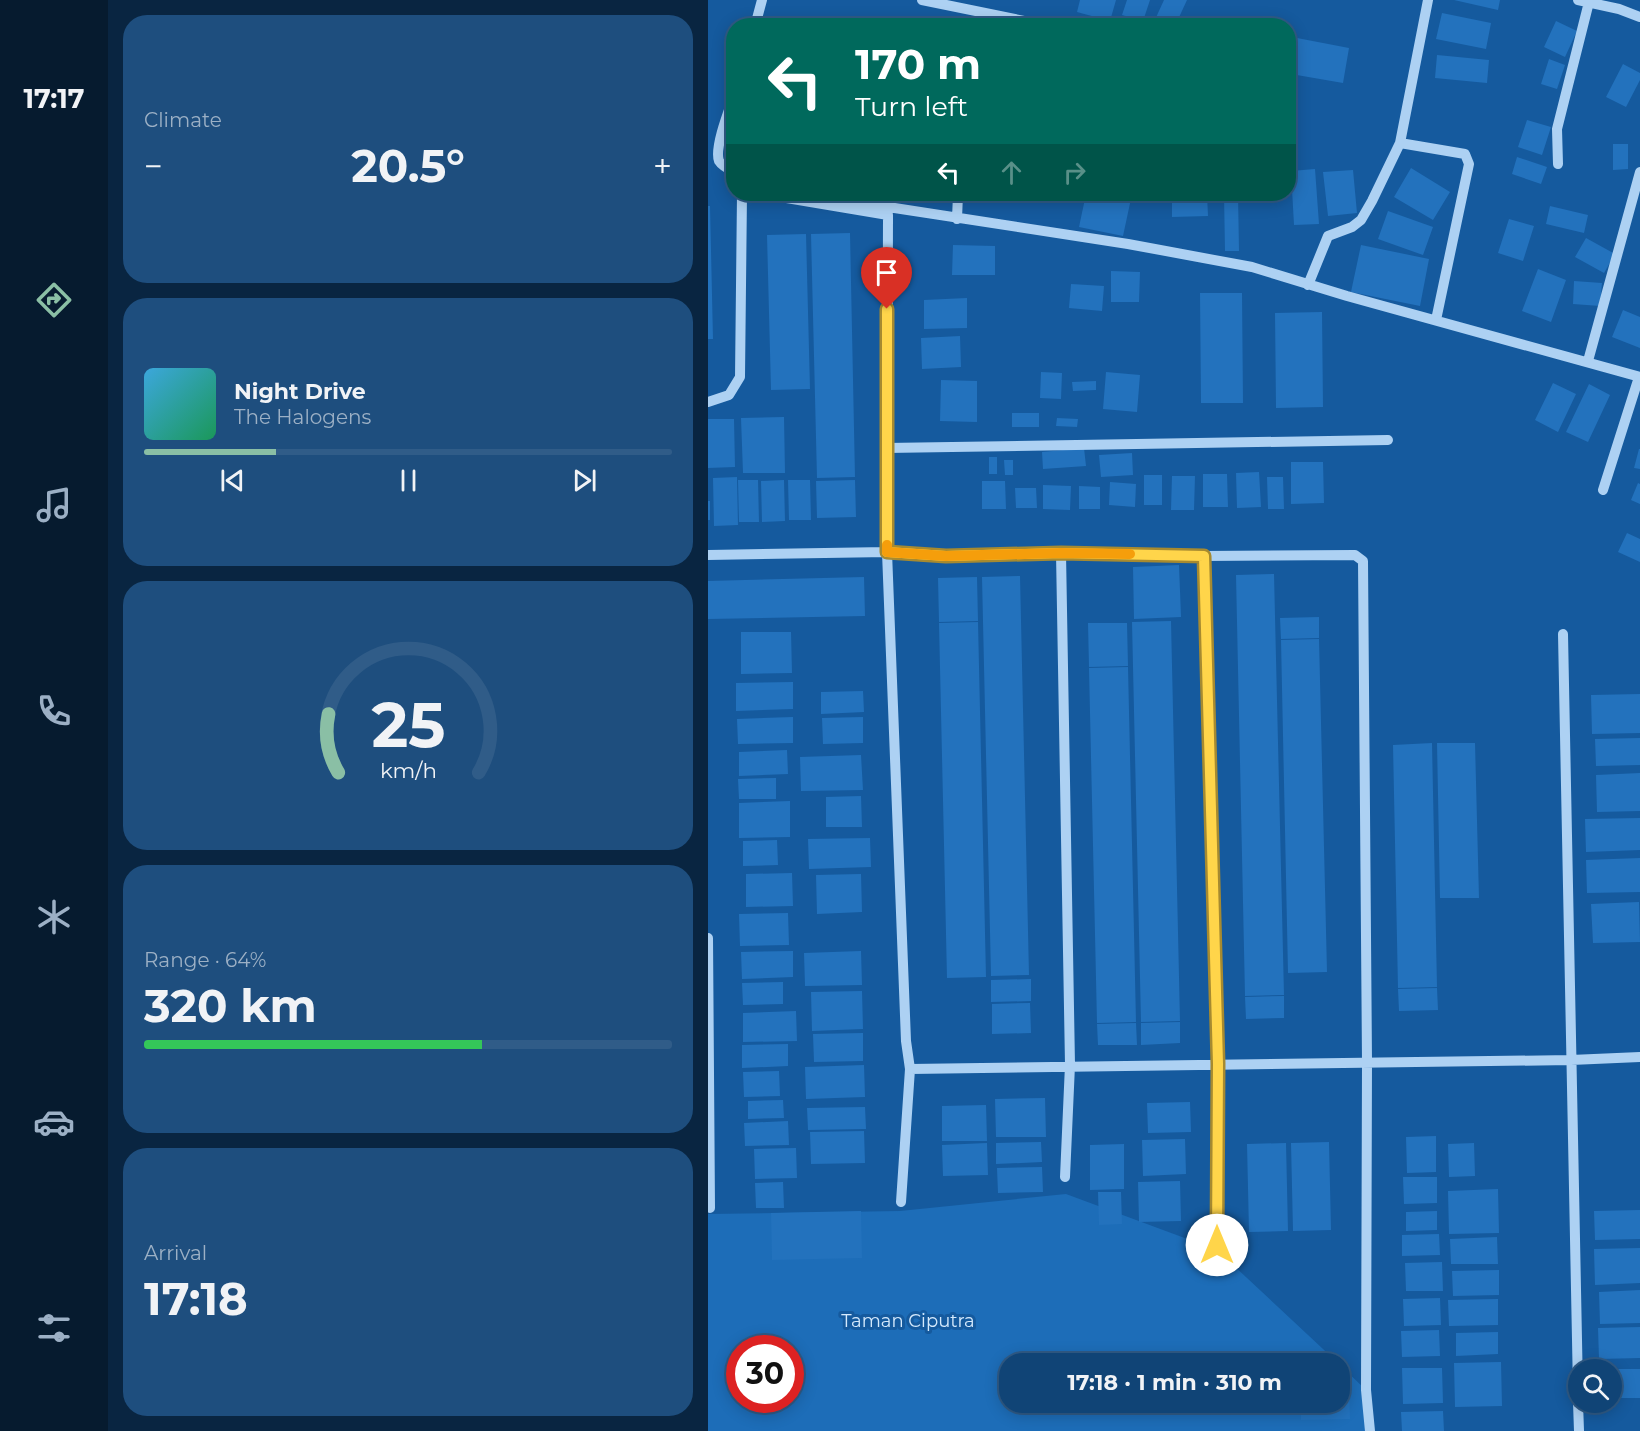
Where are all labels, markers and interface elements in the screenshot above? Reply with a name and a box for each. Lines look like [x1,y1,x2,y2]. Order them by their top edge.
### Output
text: 170 m [855,38,981,90]
icon: left [756,42,834,120]
text: 17:17 [23,82,85,115]
text: Turn left [855,90,968,123]
text: Climate [144,108,222,132]
text: 20.5° [351,138,465,193]
text: − [144,146,163,186]
text: + [653,146,672,186]
icon: left [932,156,965,189]
icon: ahead [995,156,1028,189]
icon: right [1058,156,1091,189]
pin [861,247,912,309]
icon: arrive [870,256,903,289]
icon: directions [33,279,75,321]
text: Night Drive [234,378,366,405]
text: The Halogens [234,405,371,429]
icon: previous [216,464,249,497]
icon: pause [392,464,425,497]
icon: next [568,464,601,497]
icon: music [33,484,75,526]
text: 25 [371,687,445,763]
icon: phone [33,690,75,732]
text: km/h [379,757,437,783]
icon: climate [33,896,75,938]
text: Range · 64% [144,948,266,972]
text: 320 km [144,978,317,1033]
icon: car [33,1101,75,1143]
position arrow [1185,1213,1249,1277]
text: Arrival [144,1241,207,1265]
text: 17:18 [144,1271,248,1326]
icon: filters [33,1307,75,1349]
park label: Taman Ciputra [841,1310,975,1332]
speed limit sign: 30 [726,1335,804,1413]
map controls [1568,1359,1622,1413]
button: search [1568,1359,1622,1413]
text: 17:18 · 1 min · 310 m [1067,1369,1282,1396]

